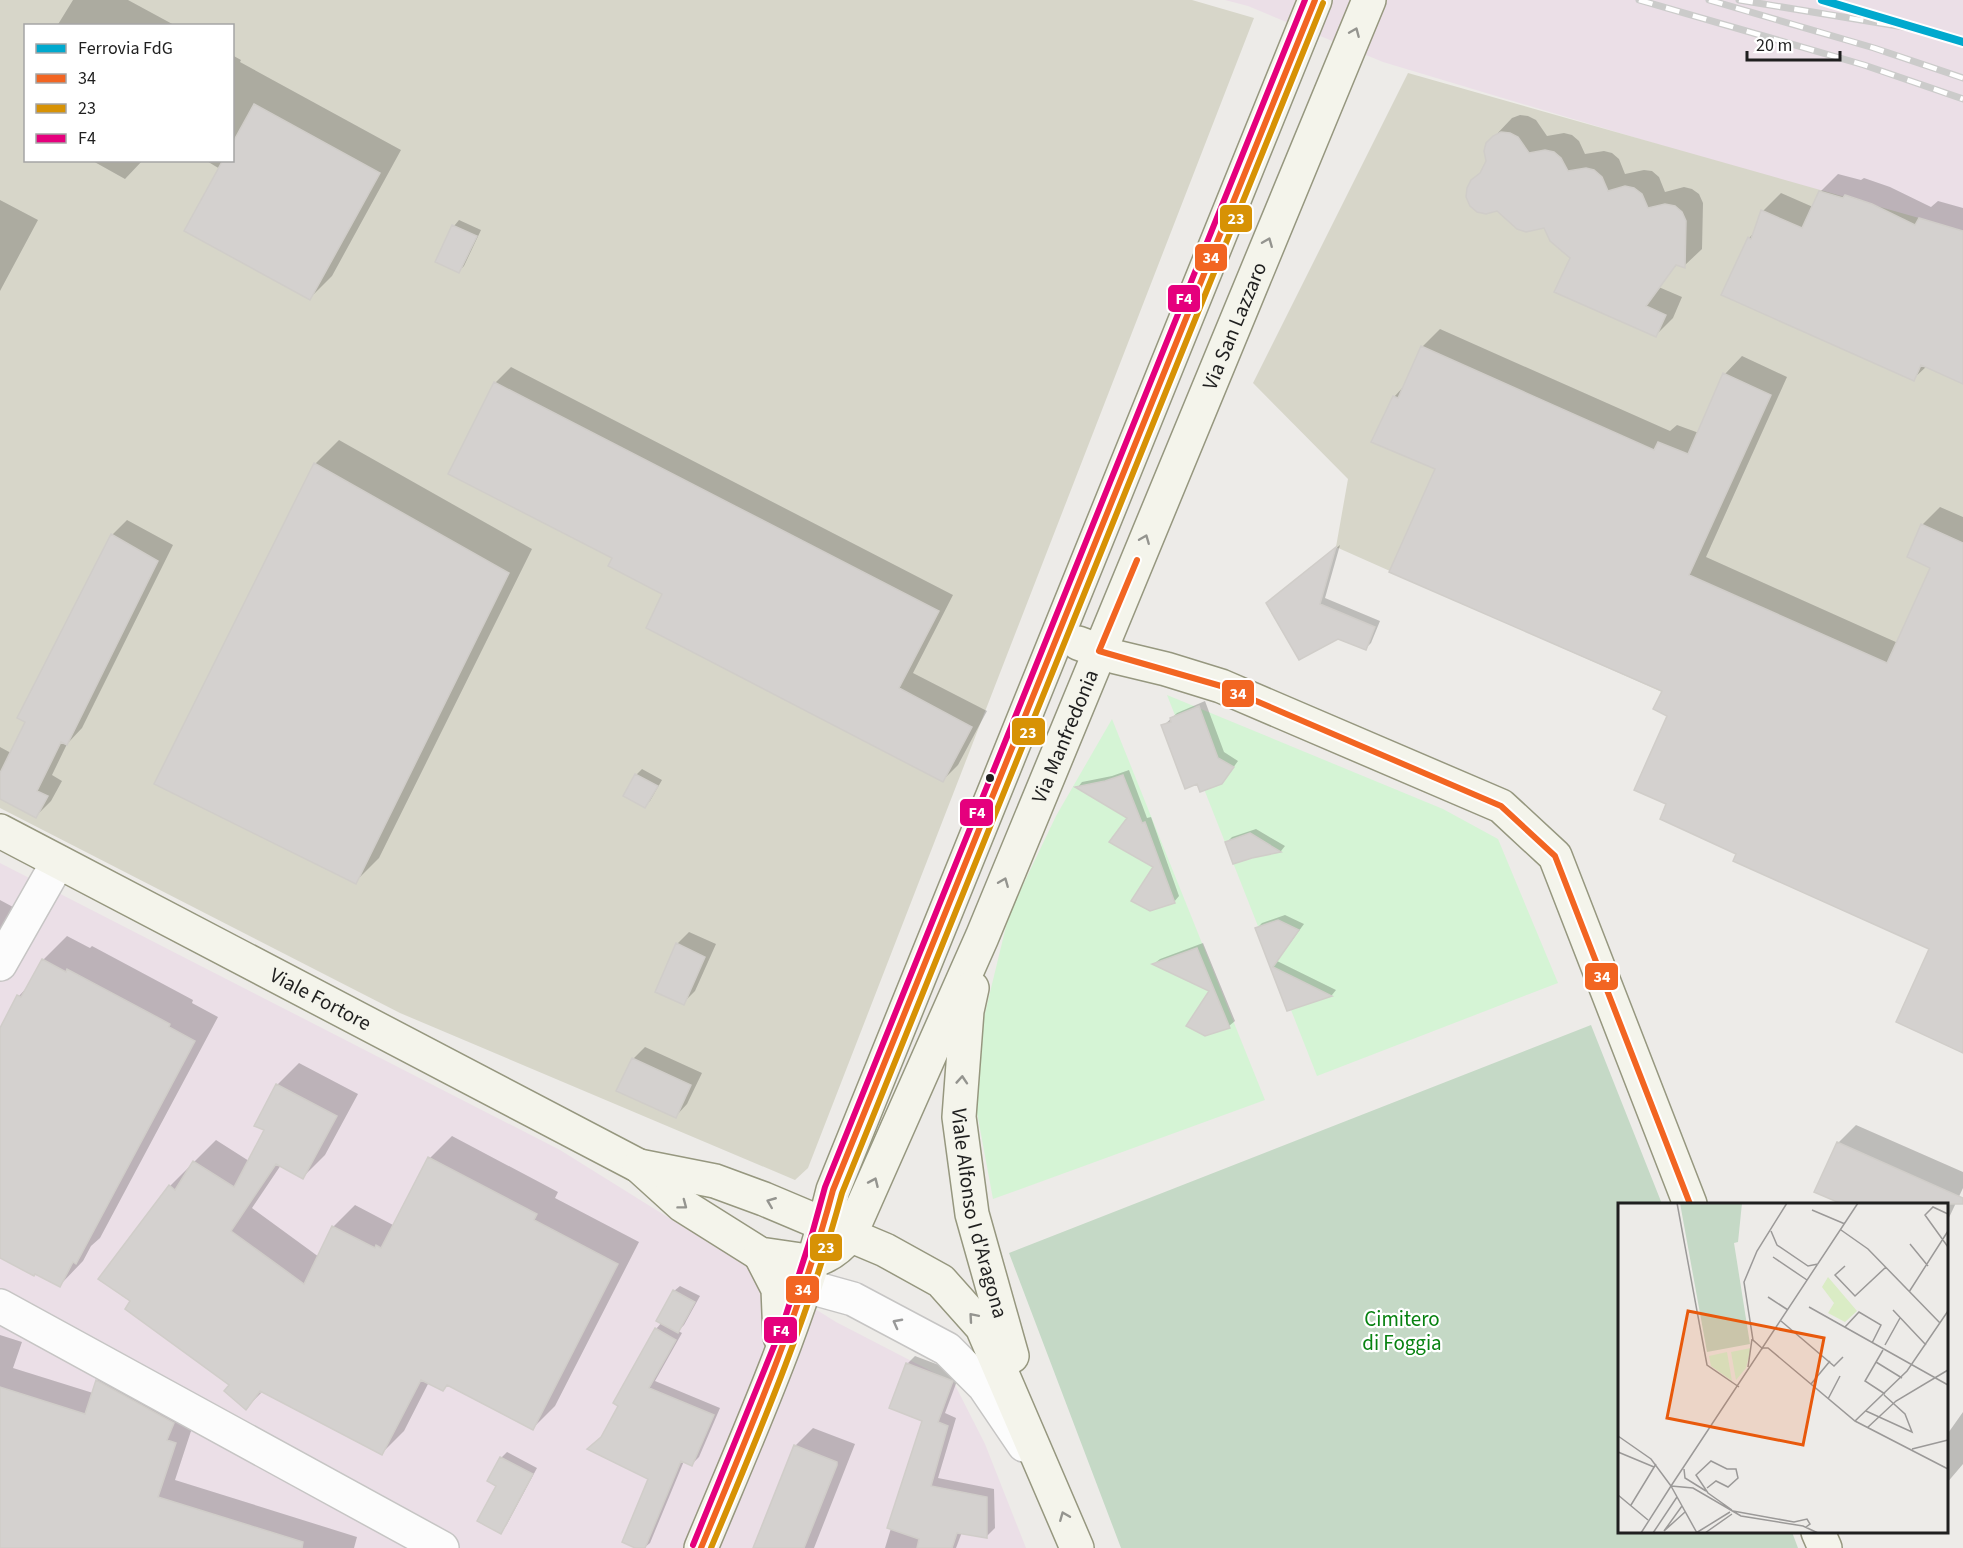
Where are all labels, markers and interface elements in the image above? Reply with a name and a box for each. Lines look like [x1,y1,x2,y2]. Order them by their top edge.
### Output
legend [24,24,234,162]
scale bar [1747,24,1840,62]
one-way arrow [1348,27,1360,38]
text: 20 m [1756,33,1792,58]
text: Ferrovia FdG [78,36,173,61]
text: 34 [78,66,96,91]
text: 23 [78,96,96,121]
text: F4 [78,126,96,151]
line badge: 23 [1219,204,1253,233]
text: 23 [1228,208,1244,230]
one-way arrow [1261,237,1273,248]
line badge: 34 [1194,243,1228,272]
text: 34 [1203,247,1220,269]
street label: Via San Lazzaro [1195,257,1274,394]
line badge: F4 [1167,284,1201,313]
text: F4 [1176,288,1193,310]
one-way arrow [1138,534,1150,545]
street label: Via Manfredonia [1024,665,1106,808]
line badge: 34 [1221,679,1255,708]
text: 34 [1230,683,1247,705]
line badge: 23 [1011,717,1046,746]
text: 23 [1020,722,1036,744]
unlabelled marker [984,772,996,784]
line badge: F4 [959,798,994,827]
text: F4 [969,802,986,824]
one-way arrow [997,878,1009,889]
street label: Viale Fortore [264,960,377,1038]
line badge: 34 [1584,962,1619,991]
text: 34 [1594,966,1611,988]
one-way arrow [955,1076,968,1085]
street label: Viale Alfonso I d'Aragona [944,1107,1016,1322]
one-way arrow [867,1178,879,1189]
one-way arrow [676,1197,687,1208]
one-way arrow [766,1197,777,1209]
inset map [1618,1203,1948,1533]
line badge: 23 [809,1233,843,1262]
text: 23 [818,1237,834,1259]
line badge: 34 [785,1275,820,1304]
text: 34 [795,1279,812,1301]
park label: Cimitero di Foggia [1362,1304,1442,1358]
one-way arrow [969,1313,980,1324]
line badge: F4 [763,1316,798,1344]
one-way arrow [893,1319,904,1330]
text: F4 [773,1320,790,1342]
one-way arrow [1059,1511,1071,1522]

